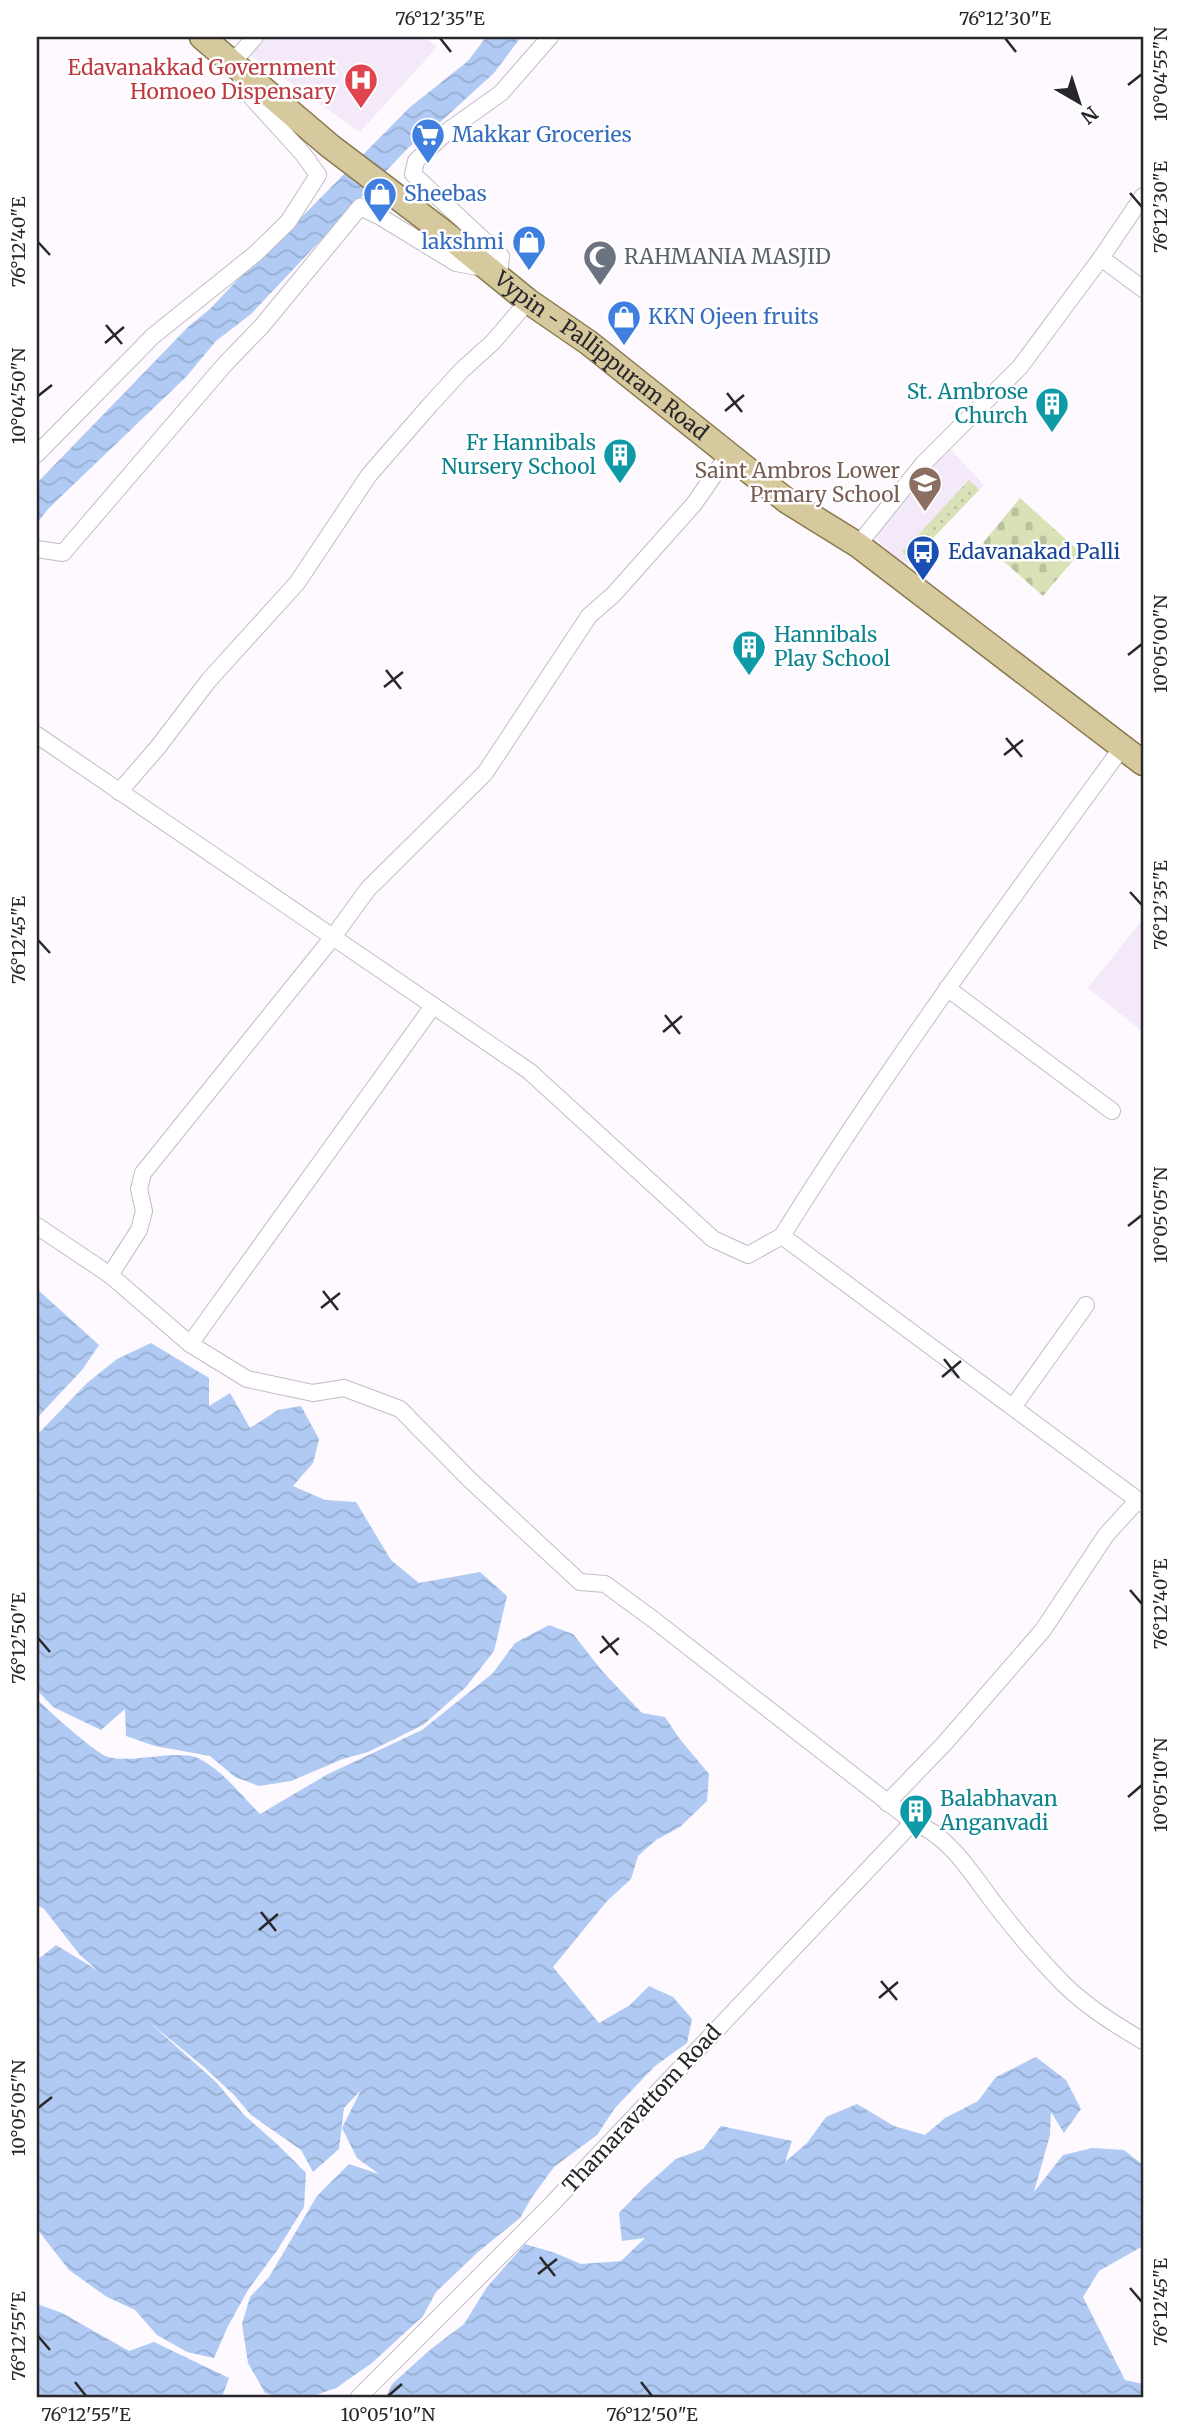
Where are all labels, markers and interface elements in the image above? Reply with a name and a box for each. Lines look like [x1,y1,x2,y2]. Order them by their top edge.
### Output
text: 76°12'35"E [395,7,485,30]
text: 76°12'30"E [959,7,1051,30]
text: 10°04'55"N [1149,27,1172,121]
place label: Edavanakkad Government Homoeo Dispensary [67,54,337,105]
hospital icon: Edavanakkad Government Homoeo Dispensary [342,61,380,110]
north arrow [1044,66,1114,136]
text: N [1076,101,1103,129]
supermarket icon: Makkar Groceries [409,116,447,165]
place label: Makkar Groceries [452,121,632,148]
text: 76°12'30"E [1149,161,1172,253]
shop icon: Sheebas [361,175,399,224]
place label: Sheebas [404,180,487,207]
text: 76°12'40"E [7,196,30,287]
shop icon: lakshmi [510,223,548,272]
place label: lakshmi [422,228,504,255]
mosque icon: RAHMANIA MASJID [581,238,619,287]
place label: RAHMANIA MASJID [624,243,831,270]
street label: Vypin - Pallippuram Road [488,264,714,446]
shop icon: KKN Ojeen fruits [605,298,643,347]
place label: KKN Ojeen fruits [648,303,819,330]
text: 10°04'50"N [7,348,30,444]
place label: St. Ambrose Church [907,378,1028,429]
building icon: St. Ambrose Church [1033,385,1071,434]
place label: Fr Hannibals Nursery School [441,429,596,480]
building icon: Fr Hannibals Nursery School [601,436,639,485]
place label: Saint Ambros Lower Prmary School [694,457,900,508]
school or university icon: Saint Ambros Lower Prmary School [906,464,944,513]
bus stop icon: Edavanakad Palli [904,533,942,582]
place label: Edavanakad Palli [948,538,1120,565]
text: 10°05'00"N [1149,595,1172,693]
place label: Hannibals Play School [774,621,891,672]
building icon: Hannibals Play School [730,628,768,677]
text: 76°12'35"E [1149,860,1172,950]
text: 76°12'45"E [7,895,30,984]
text: 10°05'05"N [1149,1167,1172,1263]
text: 76°12'40"E [1149,1558,1172,1649]
text: 76°12'50"E [7,1592,30,1684]
text: 10°05'10"N [1149,1738,1172,1832]
place label: Balabhavan Anganvadi [939,1785,1058,1836]
building icon: Balabhavan Anganvadi [897,1792,935,1841]
street label: Thamaravattom Road [557,2019,727,2198]
text: 10°05'05"N [7,2060,30,2156]
text: 76°12'45"E [1149,2257,1172,2346]
text: 76°12'55"E [7,2291,30,2381]
text: 76°12'55"E [41,2403,131,2426]
text: 10°05'10"N [341,2403,435,2426]
text: 76°12'50"E [606,2403,698,2426]

